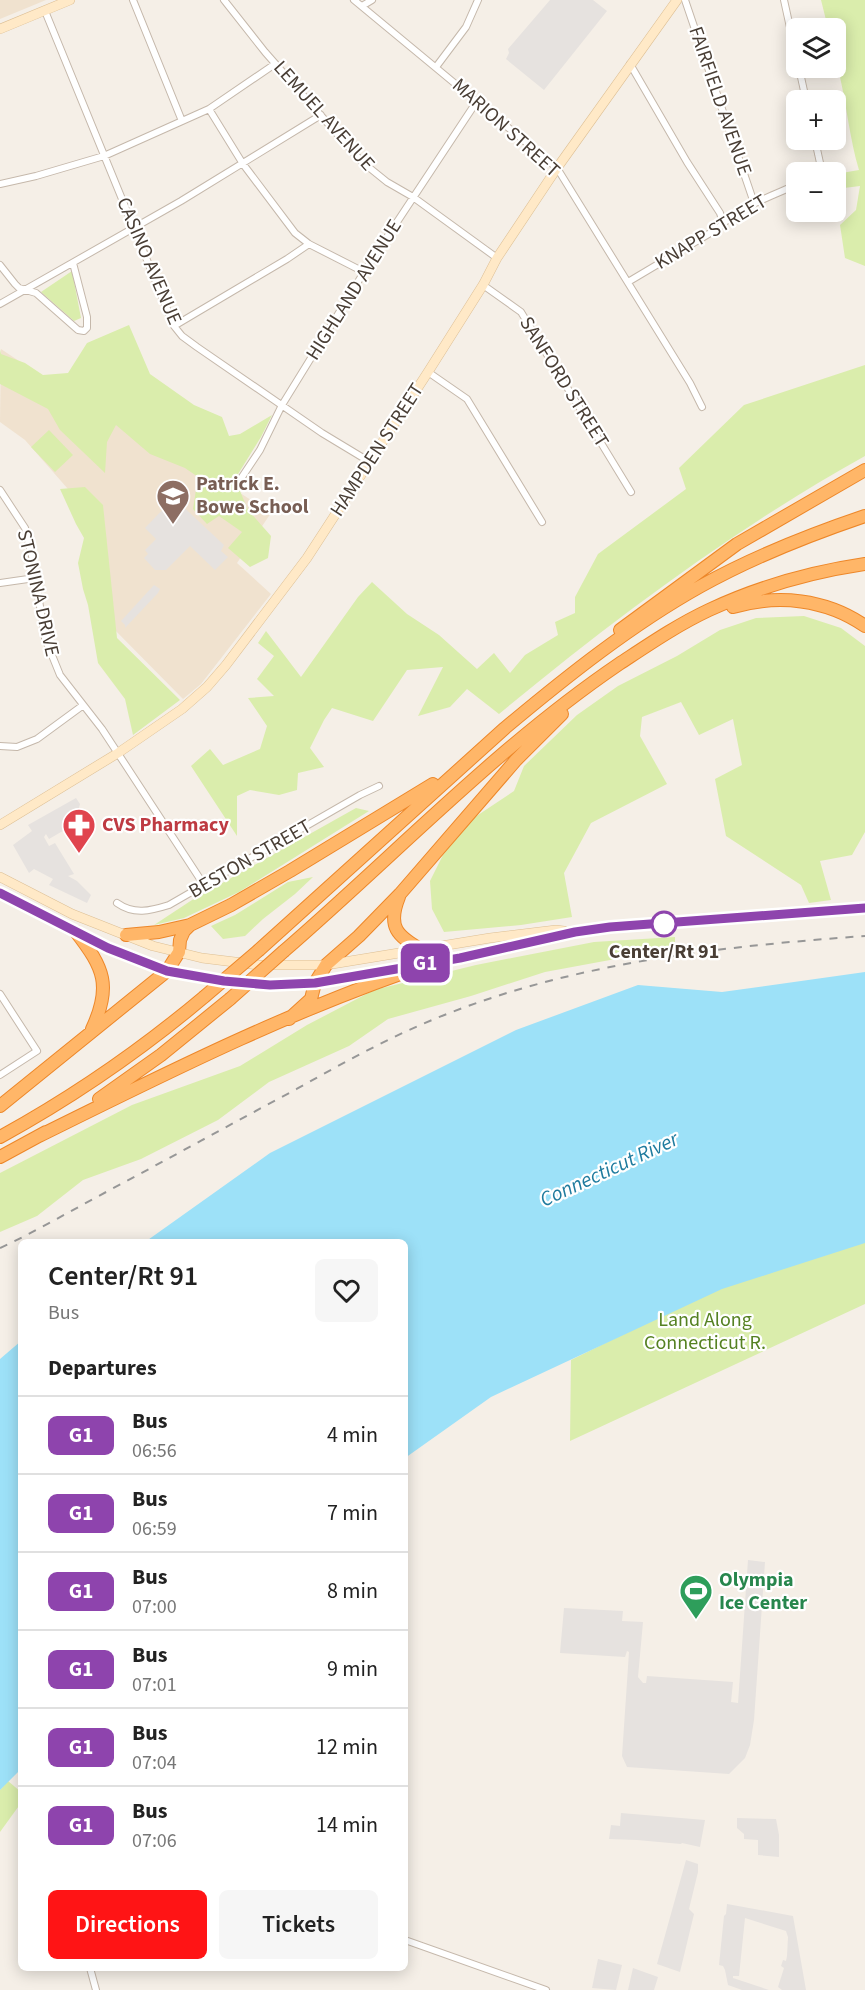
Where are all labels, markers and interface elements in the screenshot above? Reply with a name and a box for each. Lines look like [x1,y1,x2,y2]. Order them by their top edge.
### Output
map controls [786,18,846,222]
button: layers [786,18,846,78]
street label: FAIRFIELD AVENUE [681,23,759,179]
street label: LEMUEL AVENUE [267,55,381,177]
street label: MARION STREET [446,72,566,184]
button: + [786,90,846,150]
button: − [786,162,846,222]
street label: KNAPP STREET [650,187,773,277]
street label: CASINO AVENUE [109,193,189,329]
street label: HIGHLAND AVENUE [299,214,409,366]
street label: SANFORD STREET [513,311,616,453]
street label: HAMPDEN STREET [323,378,431,522]
place label: Patrick E. Bowe School [196,470,309,521]
school or university icon: Patrick E. Bowe School [155,478,191,525]
street label: STONINA DRIVE [10,527,66,659]
pharmacy icon: CVS Pharmacy [61,807,97,854]
place label: CVS Pharmacy [102,811,229,839]
street label: BESTON STREET [184,812,317,905]
marker: Center/Rt 91 [651,911,677,937]
place label: Center/Rt 91 [609,938,719,966]
line badge: G1 [398,944,452,982]
text: G1 [413,948,437,978]
water label: Connecticut River [535,1123,684,1214]
text: Center/Rt 91 [48,1256,198,1296]
button: heart [315,1259,378,1322]
text: Bus [48,1299,79,1327]
park label: Land Along Connecticut R. [644,1306,766,1357]
text: Departures [48,1352,157,1384]
text: Bus [132,1405,168,1437]
text: 4 min [327,1419,378,1451]
text: G1 [69,1420,93,1450]
text: 06:56 [132,1437,177,1465]
text: Bus [132,1483,168,1515]
text: 7 min [327,1497,378,1529]
text: G1 [69,1498,93,1528]
text: 06:59 [132,1515,177,1543]
text: Bus [132,1561,168,1593]
place label: Olympia Ice Center [719,1566,807,1617]
sports icon: Olympia Ice Center [678,1573,714,1620]
text: 8 min [327,1575,378,1607]
text: G1 [69,1576,93,1606]
text: 07:00 [132,1593,177,1621]
text: Bus [132,1639,168,1671]
text: 9 min [327,1653,378,1685]
text: G1 [69,1654,93,1684]
text: 07:01 [132,1671,177,1699]
text: Bus [132,1717,168,1749]
text: 12 min [316,1731,378,1763]
text: G1 [69,1732,93,1762]
text: 07:04 [132,1749,177,1777]
text: Bus [132,1795,168,1827]
text: 14 min [316,1809,378,1841]
text: G1 [69,1810,93,1840]
text: 07:06 [132,1827,177,1855]
button: Directions [48,1890,207,1959]
button: Tickets [219,1890,378,1959]

